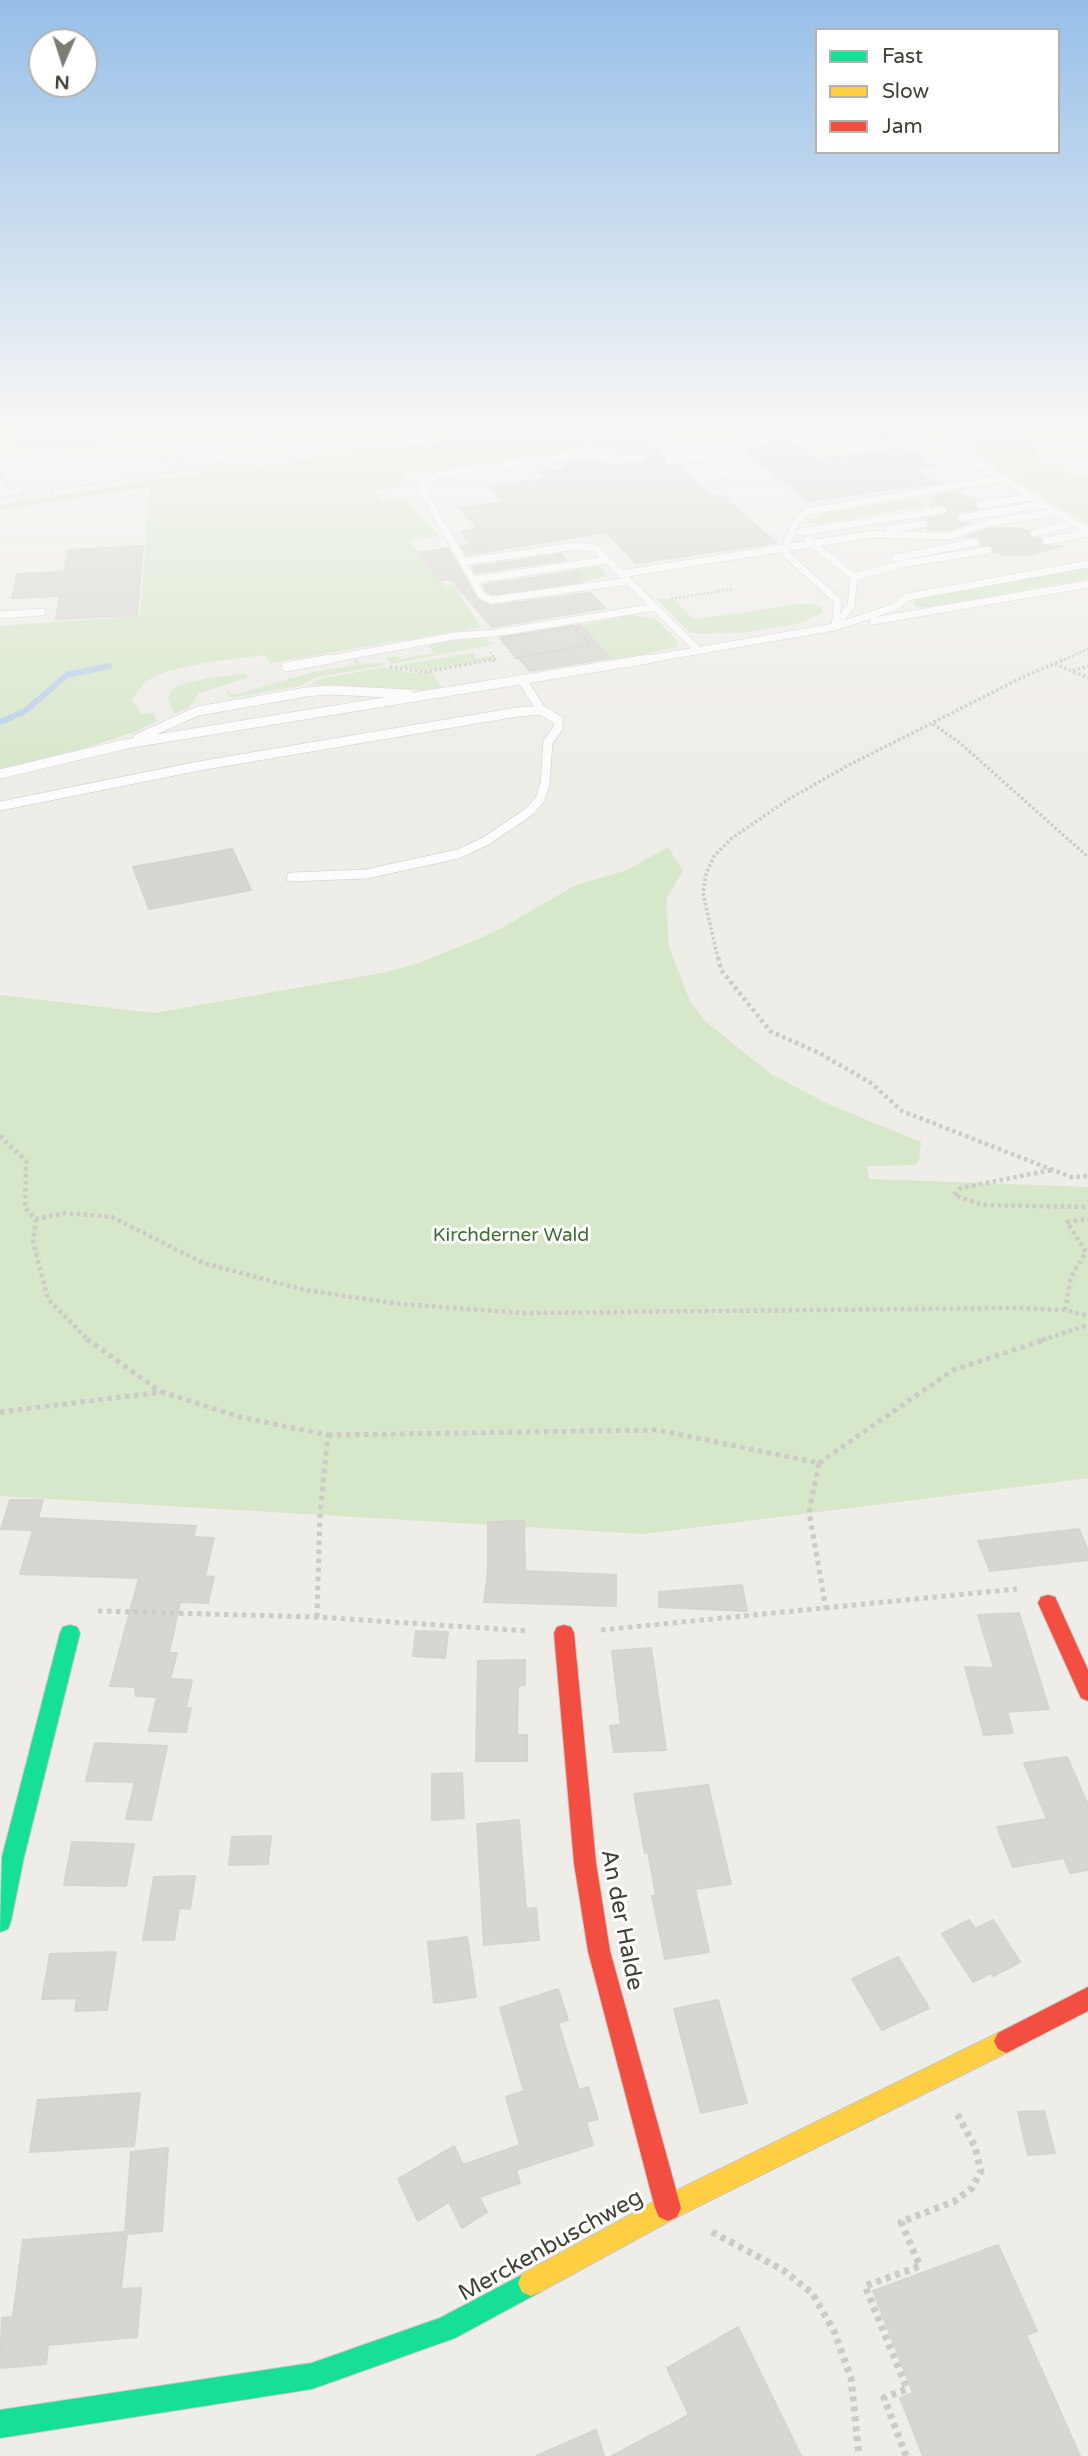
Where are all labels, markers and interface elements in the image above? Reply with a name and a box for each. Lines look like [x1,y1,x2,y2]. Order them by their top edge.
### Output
north arrow [28,28,98,98]
legend [815,28,1060,154]
text: Fast [882,44,923,69]
text: N [54,71,70,93]
text: Slow [882,79,929,104]
text: Jam [882,114,923,139]
park label: Kirchderner Wald [433,1225,589,1247]
street label: An der Halde [594,1847,648,1993]
street label: Merckenbuschweg [454,2184,648,2308]

